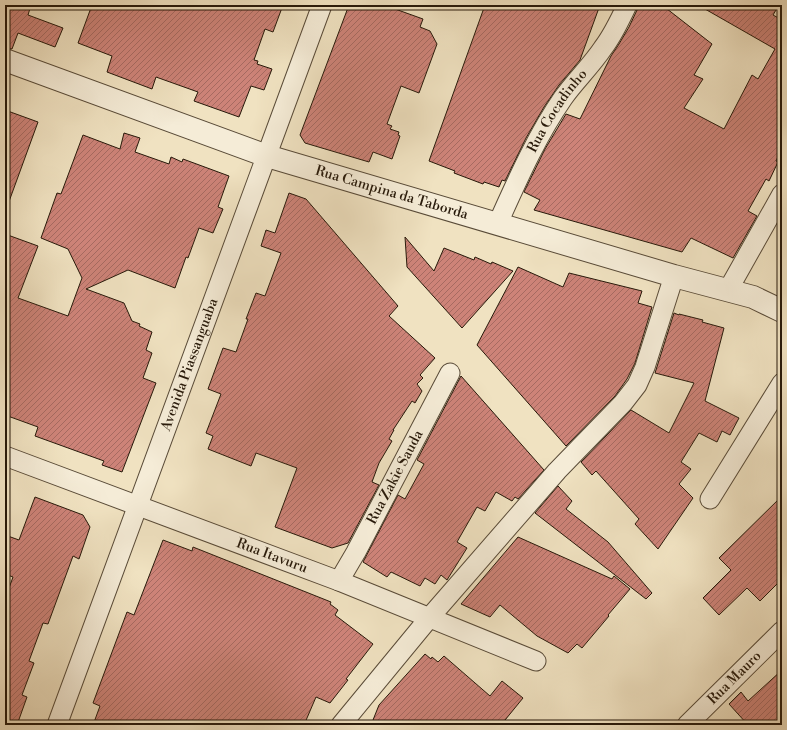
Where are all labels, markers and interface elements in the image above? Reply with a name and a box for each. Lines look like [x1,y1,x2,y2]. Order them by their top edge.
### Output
street label: Rua Cocadinho [523,66,591,156]
street label: Rua Campina da Taborda [313,162,471,224]
street label: Avenida Piassanguaba [157,295,223,434]
street label: Rua Zakie Sauda [363,426,428,527]
street label: Rua Itavuru [234,534,310,577]
street label: Rua Mauro [704,647,766,709]

